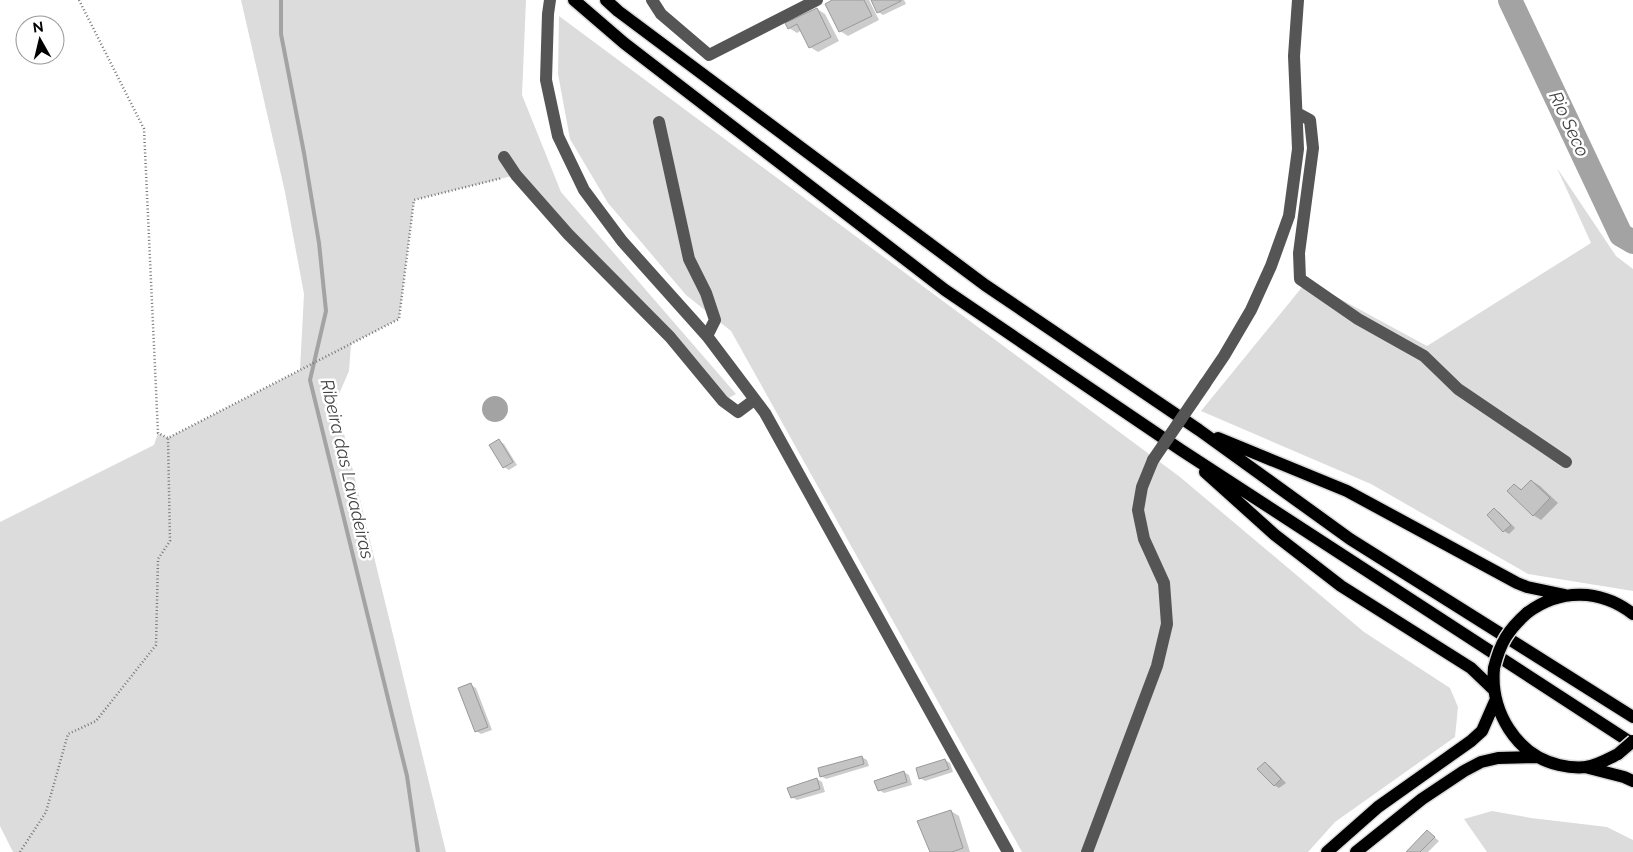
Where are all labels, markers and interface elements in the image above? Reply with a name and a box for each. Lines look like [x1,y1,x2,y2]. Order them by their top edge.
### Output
north arrow [15,15,65,65]
text: N [32,18,45,36]
water label: Rio Seco [1545,88,1594,160]
water label: Ribeira das Lavadeiras [317,377,379,561]

